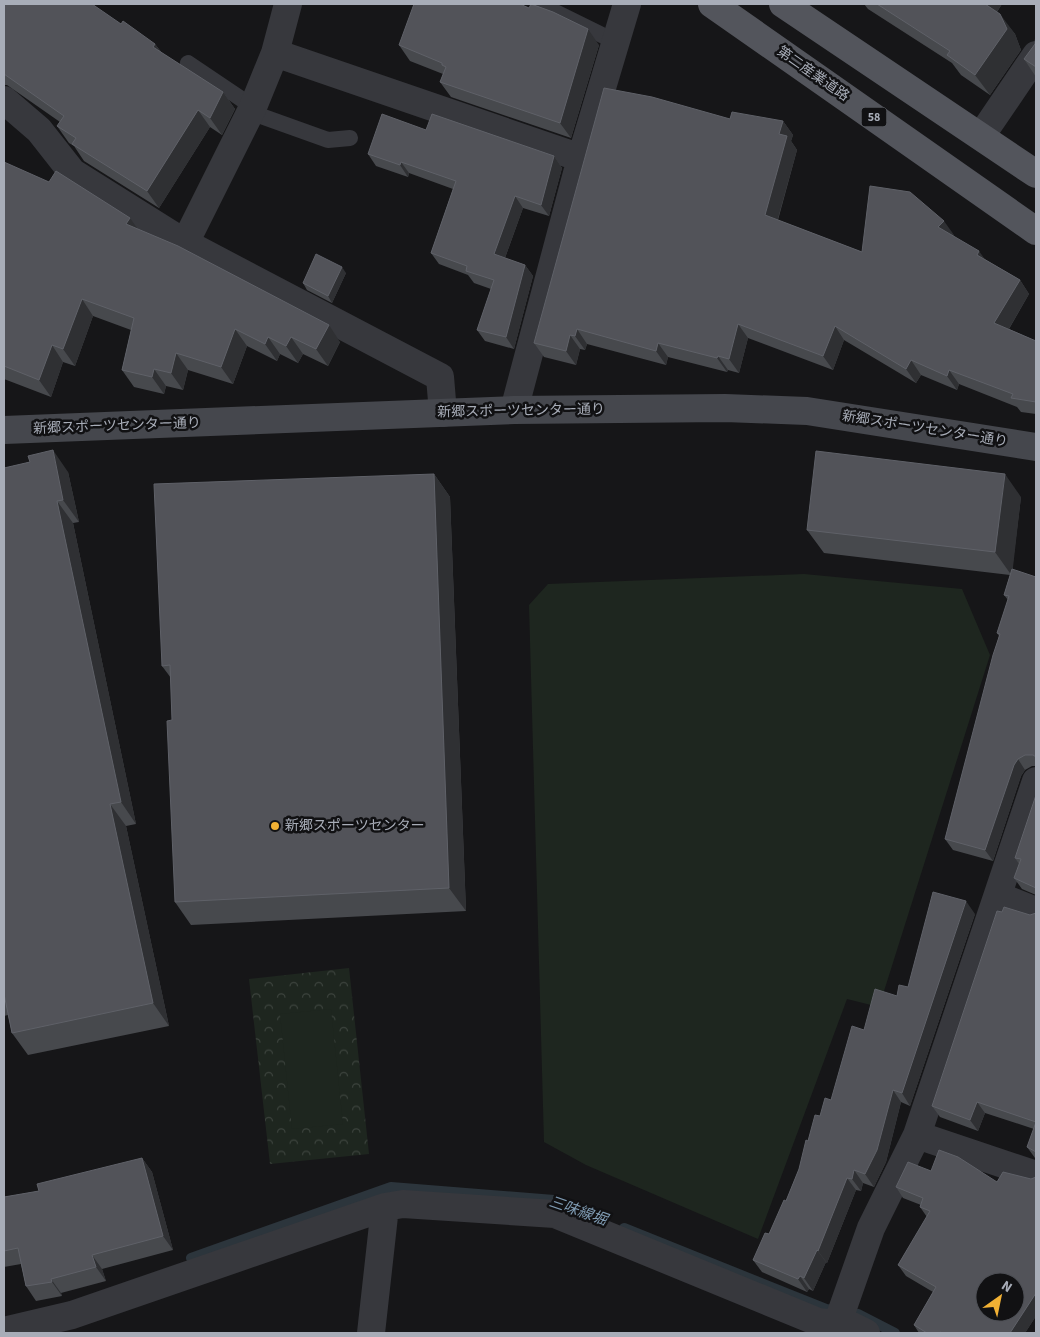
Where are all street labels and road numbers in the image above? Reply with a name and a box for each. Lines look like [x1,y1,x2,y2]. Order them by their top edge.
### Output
street label: 第二産業道路 [773,42,853,106]
road number: 58 [862,108,886,126]
street label: 新郷スポーツセンター通り [437,400,605,422]
street label: 新郷スポーツセンター通り [841,406,1009,452]
street label: 新郷スポーツセンター通り [33,413,201,439]

